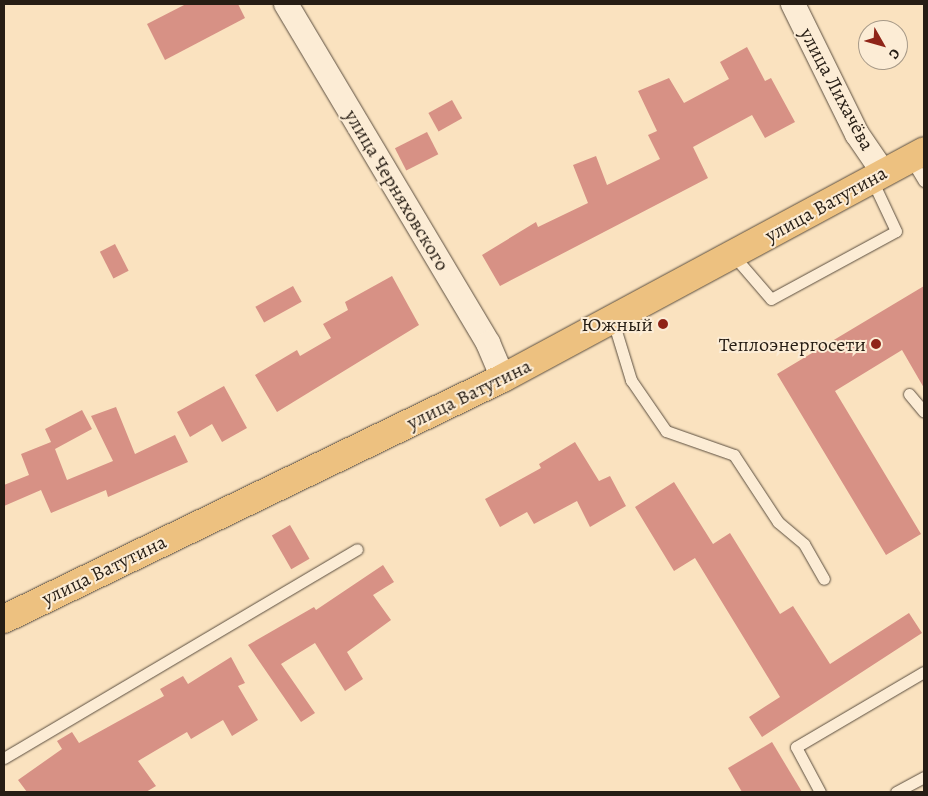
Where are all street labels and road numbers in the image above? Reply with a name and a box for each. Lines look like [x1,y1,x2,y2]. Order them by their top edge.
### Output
street label: улица Лихачёва [795,23,879,155]
street label: улица Черняховского [339,105,455,275]
street label: улица Ватутина [761,161,891,247]
street label: улица Ватутина [403,353,535,435]
street label: улица Ватутина [38,529,170,611]

